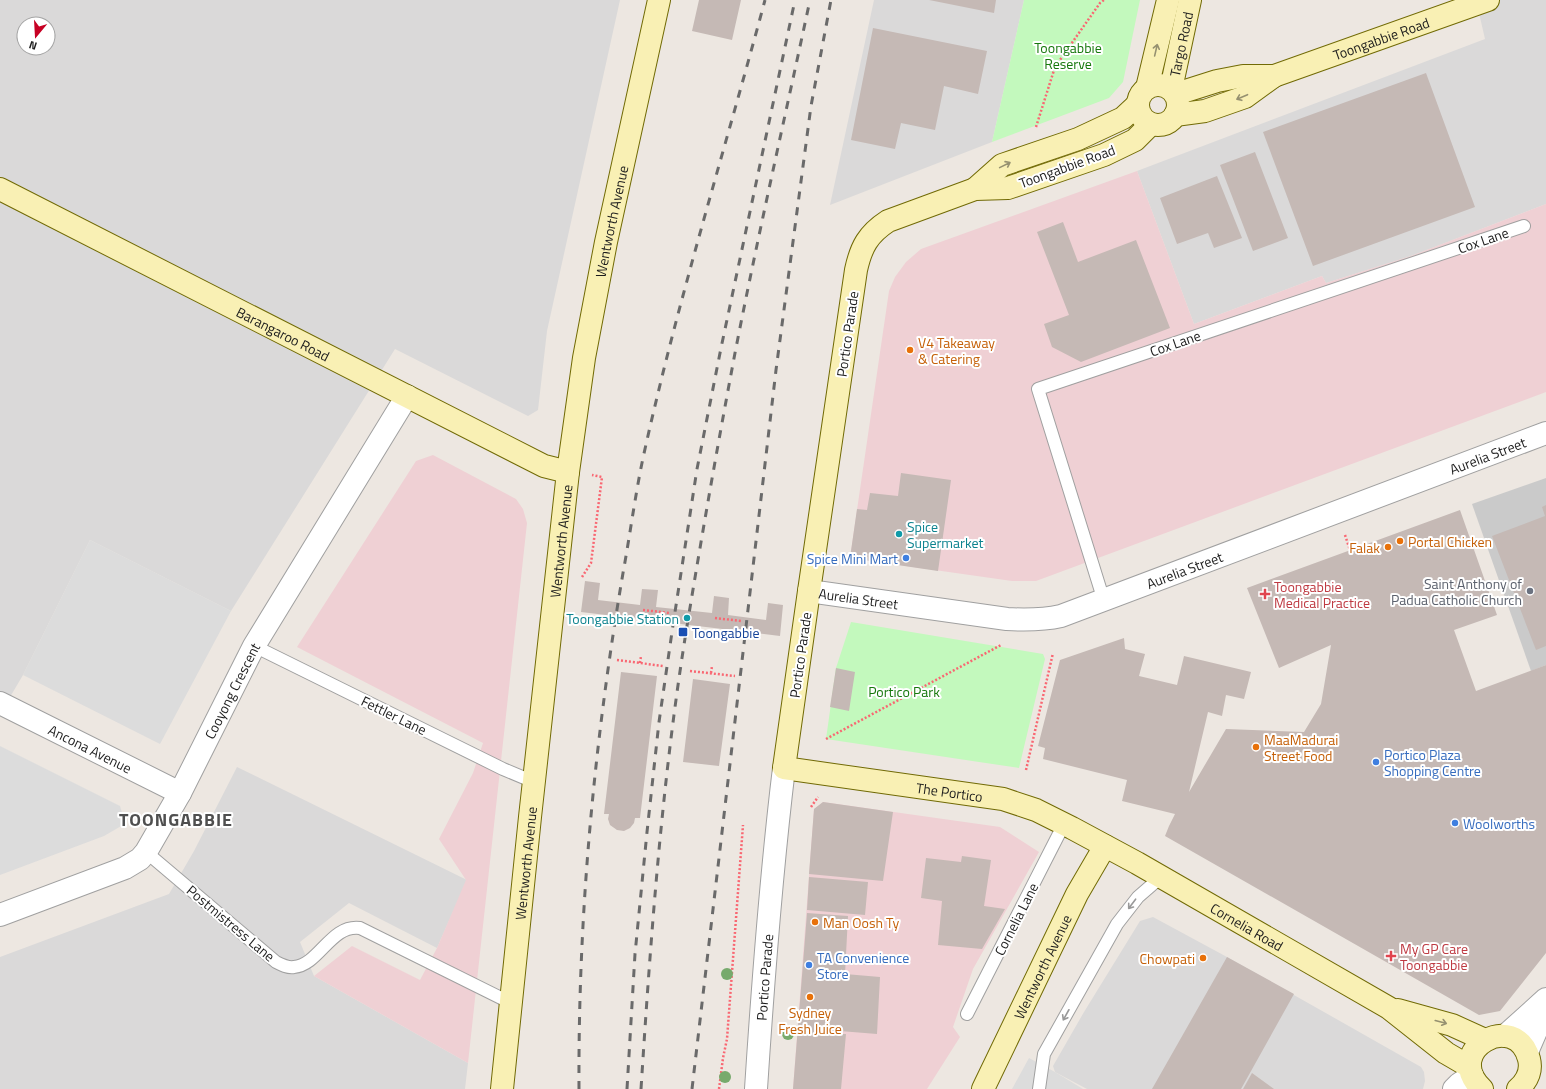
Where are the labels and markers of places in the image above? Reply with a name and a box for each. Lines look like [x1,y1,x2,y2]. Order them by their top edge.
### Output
place label: V4 Takeaway & Catering [918,332,995,369]
marker: V4 Takeaway & Catering [905,345,915,355]
place label: Spice Supermarket [907,516,983,553]
marker: Spice Supermarket [894,529,904,539]
place label: Portal Chicken [1408,531,1492,552]
marker: Portal Chicken [1395,536,1405,546]
place label: Falak [1349,537,1380,558]
marker: Falak [1383,542,1393,552]
place label: Spice Mini Mart [807,548,898,569]
marker: Spice Mini Mart [901,553,911,563]
place label: Saint Anthony of Padua Catholic Church [1391,573,1522,610]
place label: Toongabbie Medical Practice [1274,576,1370,613]
marker: Saint Anthony of Padua Catholic Church [1525,586,1535,596]
marker: Toongabbie Medical Practice [1259,588,1271,600]
place label: Toongabbie Station [566,608,679,629]
marker: Toongabbie Station [682,613,692,623]
place label: Toongabbie [692,622,759,643]
marker: Toongabbie [677,626,689,638]
place label: MaaMadurai Street Food [1264,729,1338,766]
marker: MaaMadurai Street Food [1251,742,1261,752]
place label: Portico Plaza Shopping Centre [1384,744,1481,781]
marker: Portico Plaza Shopping Centre [1371,757,1381,767]
place label: Woolworths [1463,813,1535,834]
marker: Woolworths [1450,818,1460,828]
place label: Man Oosh Ty [823,912,900,933]
marker: Man Oosh Ty [810,917,820,927]
place label: My GP Care Toongabbie [1400,938,1468,975]
place label: TA Convenience Store [817,947,909,984]
place label: Chowpati [1140,948,1195,969]
marker: My GP Care Toongabbie [1385,950,1397,962]
marker: Chowpati [1198,953,1208,963]
marker: TA Convenience Store [804,960,814,970]
marker: Sydney Fresh Juice [805,992,815,1002]
place label: Sydney Fresh Juice [778,1002,842,1039]

